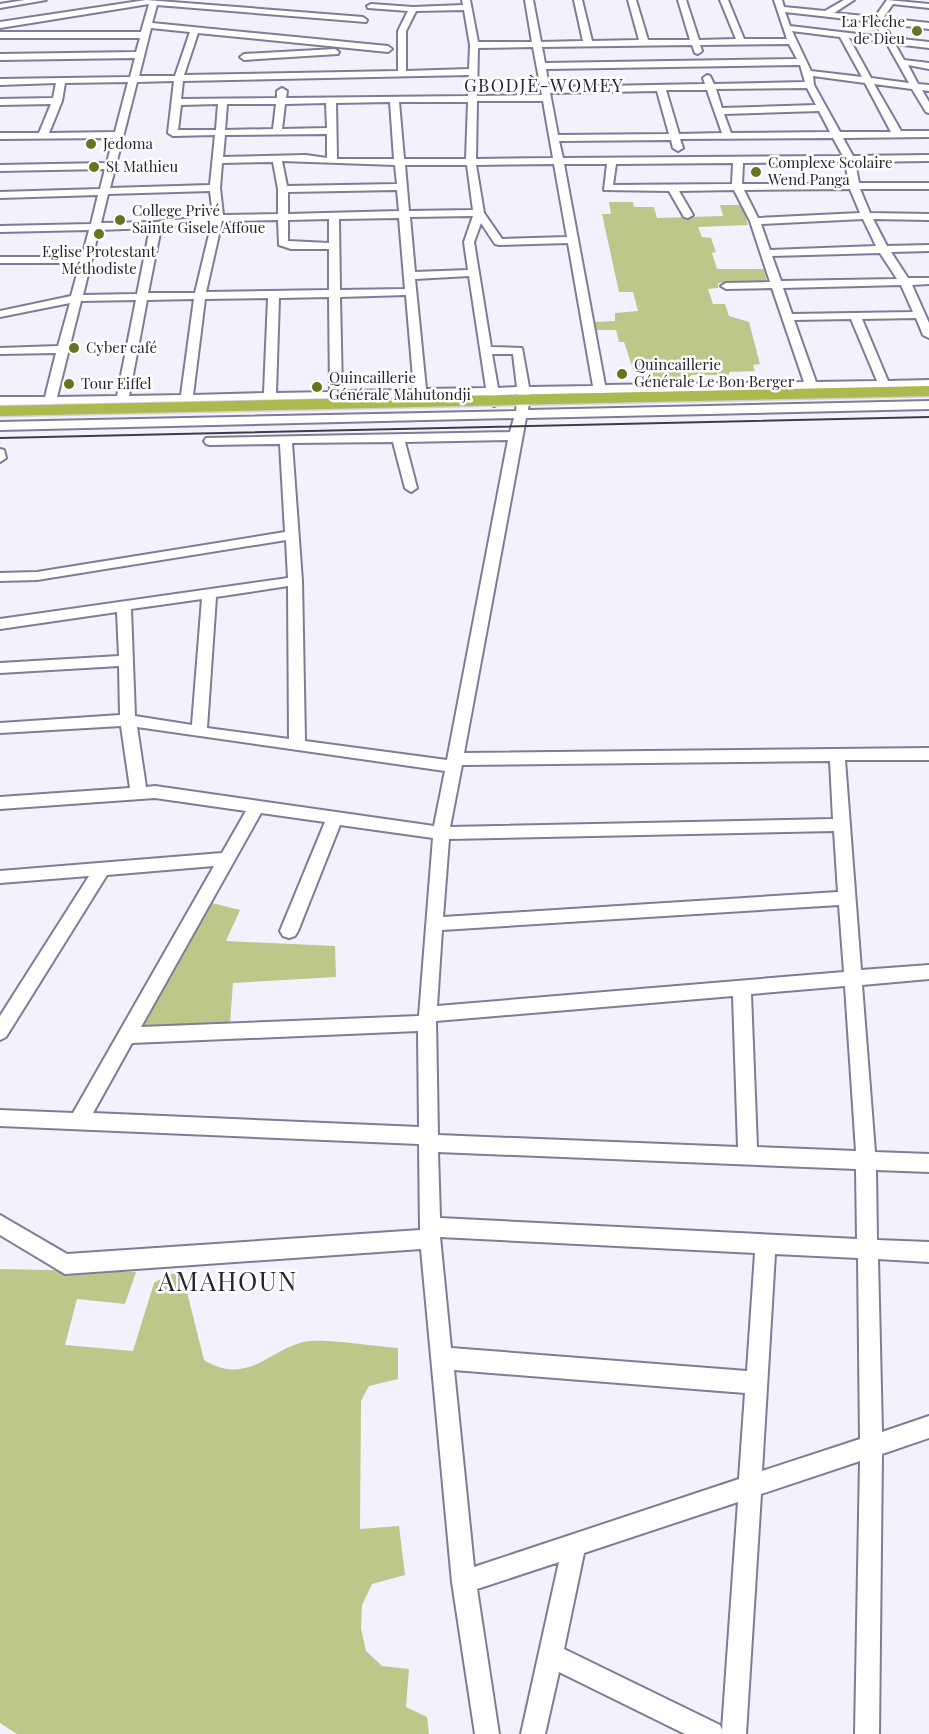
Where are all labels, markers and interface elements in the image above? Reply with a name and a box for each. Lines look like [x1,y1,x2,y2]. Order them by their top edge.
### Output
place label: La Flèche de Dieu [841,11,905,48]
marker: La Flèche de Dieu [910,24,924,38]
district label: GBODJÈ-WOMEY [464,73,624,97]
place label: Jedoma [102,133,153,153]
marker: Jedoma [84,137,98,151]
place label: Complexe Scolaire Wend Panga [767,152,893,189]
place label: St Mathieu [106,156,178,176]
marker: St Mathieu [87,160,101,174]
marker: Complexe Scolaire Wend Panga [749,165,763,179]
place label: College Privé Sainte Gisele Affoue [132,200,265,237]
marker: College Privé Sainte Gisele Affoue [113,213,127,227]
marker: Eglise Protestant Méthodiste [92,227,106,241]
place label: Eglise Protestant Méthodiste [42,241,157,278]
place label: Cyber café [86,337,157,357]
marker: Cyber café [67,341,81,355]
place label: Quincaillerie Générale Le Bon Berger [634,354,795,391]
place label: Quincaillerie Générale Mahutondji [329,367,471,404]
marker: Quincaillerie Générale Le Bon Berger [615,367,629,381]
place label: Tour Eiffel [81,373,152,393]
marker: Tour Eiffel [62,377,76,391]
marker: Quincaillerie Générale Mahutondji [310,380,324,394]
district label: AMAHOUN [157,1263,298,1298]

